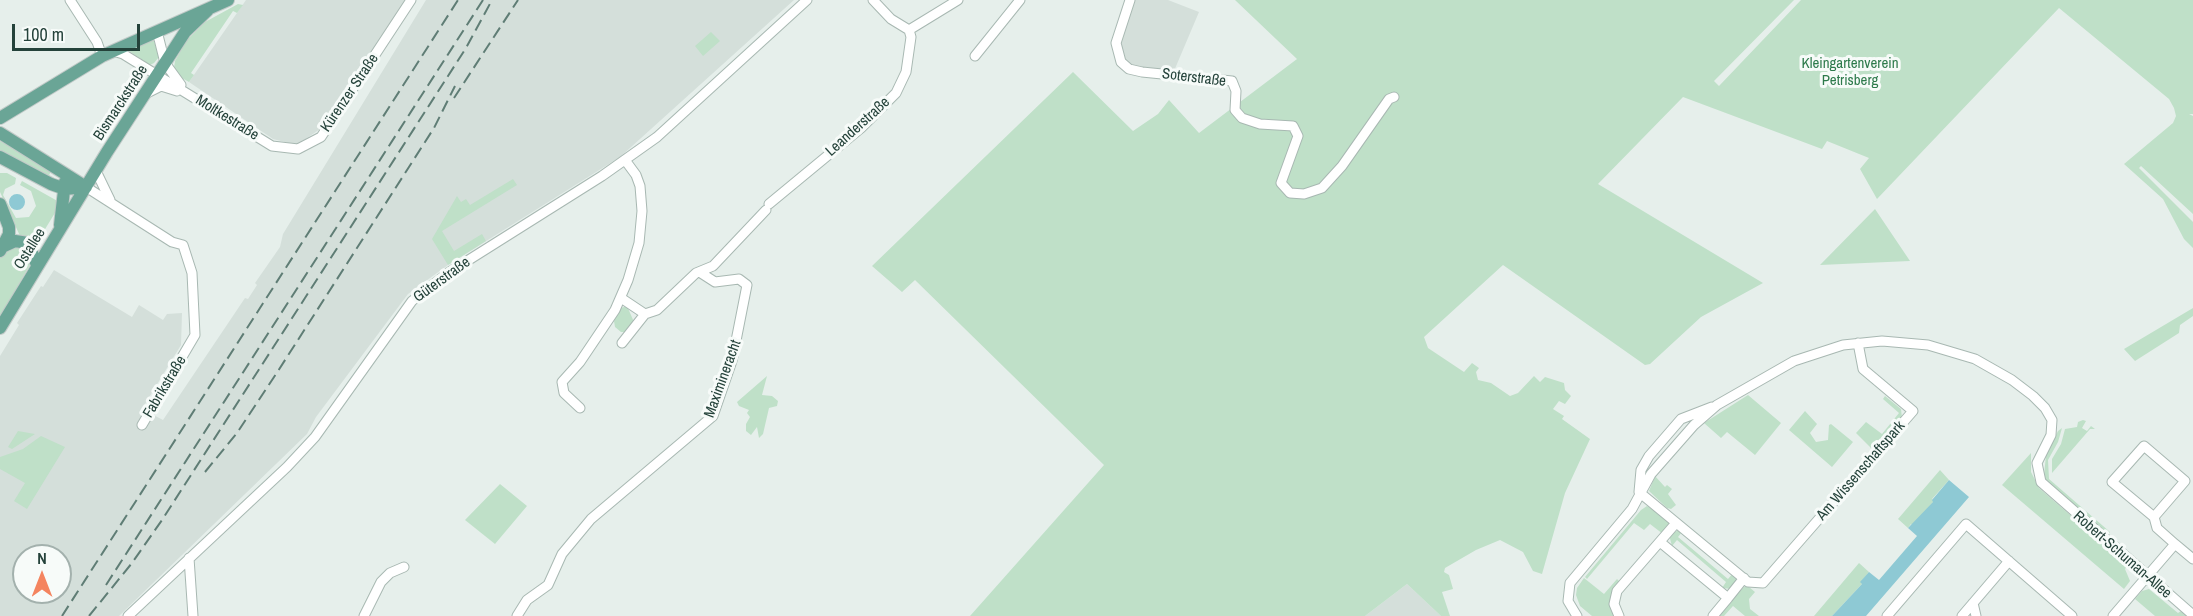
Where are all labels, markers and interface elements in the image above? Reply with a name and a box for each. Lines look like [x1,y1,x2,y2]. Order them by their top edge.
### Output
scale bar [15,12,142,50]
text: 100 m [23,22,64,47]
street label: Kürenzer Straße [317,51,383,135]
park label: Kleingartenverein Petrisberg [1801,55,1899,90]
street label: Bismarckstraße [90,62,152,144]
street label: Soterstraße [1161,65,1227,91]
street label: Moltkestraße [192,92,262,144]
street label: Leanderstraße [822,94,894,160]
street label: Ostallee [10,225,50,273]
street label: Güterstraße [410,253,474,307]
street label: Maximineracht [701,338,745,420]
street label: Fabrikstraße [139,353,191,421]
street label: Am Wissenschaftspark [1813,418,1909,524]
street label: Robert-Schuman-Allee [2069,507,2175,603]
north arrow [12,544,72,604]
text: N [37,547,47,569]

